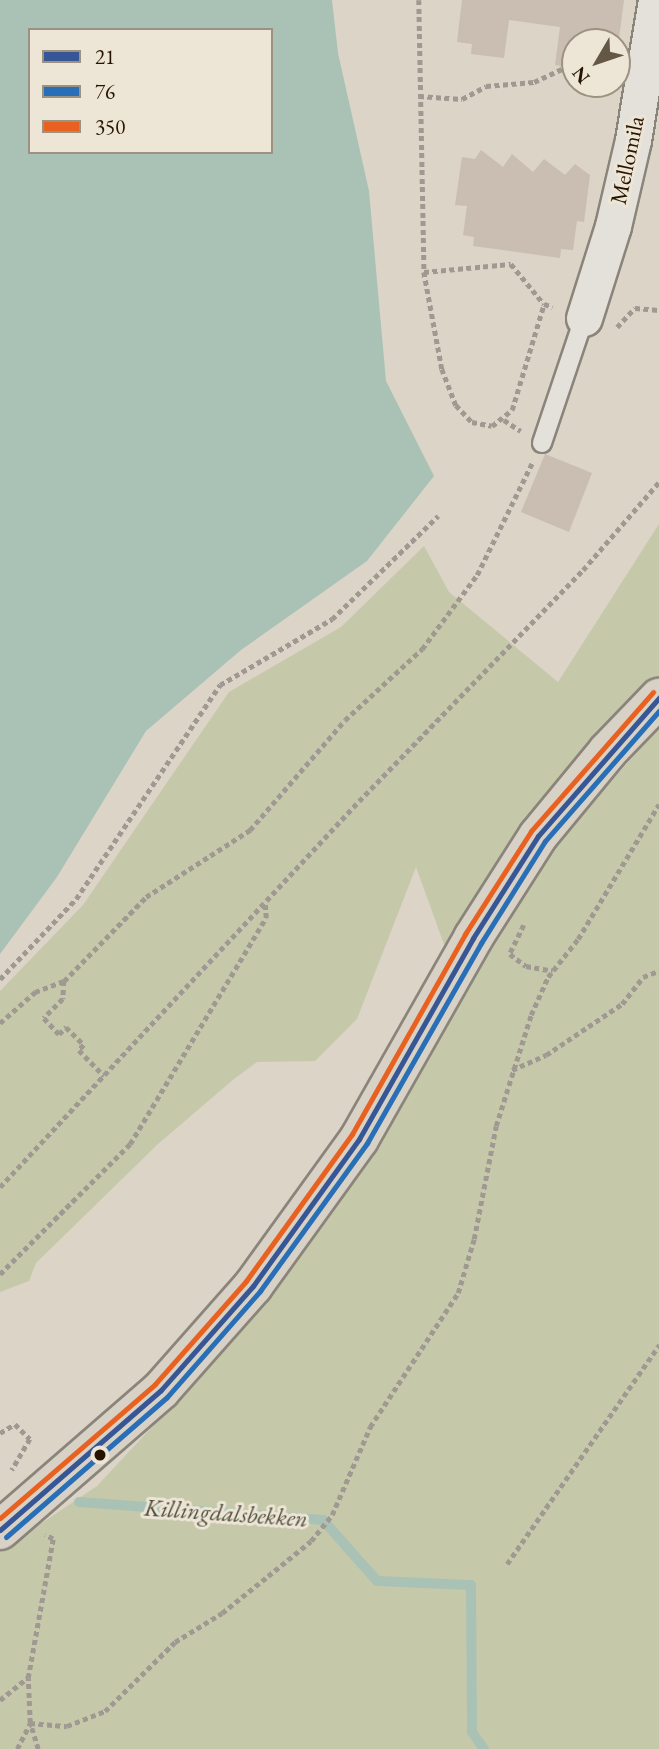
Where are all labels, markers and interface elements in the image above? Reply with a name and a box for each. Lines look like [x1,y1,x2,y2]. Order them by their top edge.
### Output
legend [28,28,273,154]
north arrow [561,28,631,98]
text: 21 [95,43,115,70]
text: N [566,61,595,89]
text: 76 [95,78,115,105]
text: 350 [95,113,125,140]
street label: Mellomila [604,113,650,207]
unlabelled marker [93,1448,107,1462]
water label: Killingdalsbekken [143,1493,309,1533]

